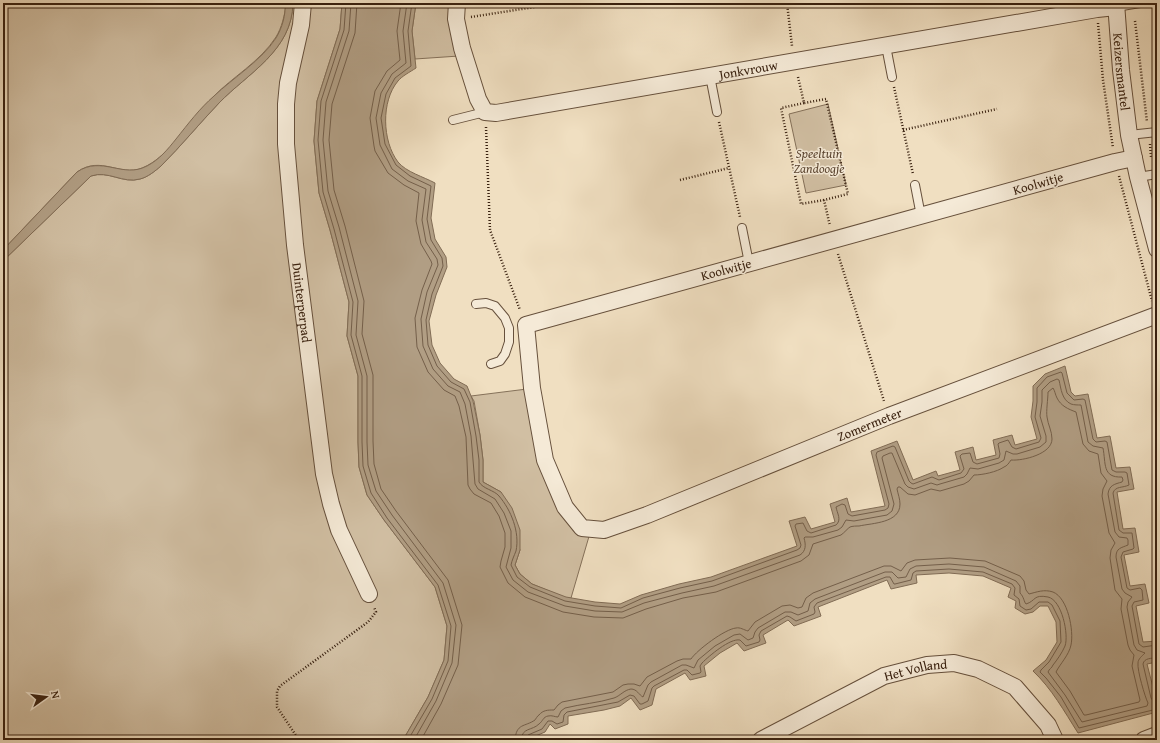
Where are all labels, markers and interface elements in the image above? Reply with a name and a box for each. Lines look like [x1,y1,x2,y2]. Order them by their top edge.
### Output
street label: Keizersmantel [1108,32,1135,112]
street label: Jonkvrouw [716,55,780,85]
park label: Speeltuin Zandoogje [794,144,845,178]
street label: Koolwitje [1011,167,1066,200]
street label: Koolwitje [699,254,754,285]
street label: Duinterperpad [287,261,316,344]
street label: Zomermeter [834,403,905,446]
street label: Het Volland [882,655,948,686]
north arrow [26,677,66,717]
text: N [47,689,65,701]

